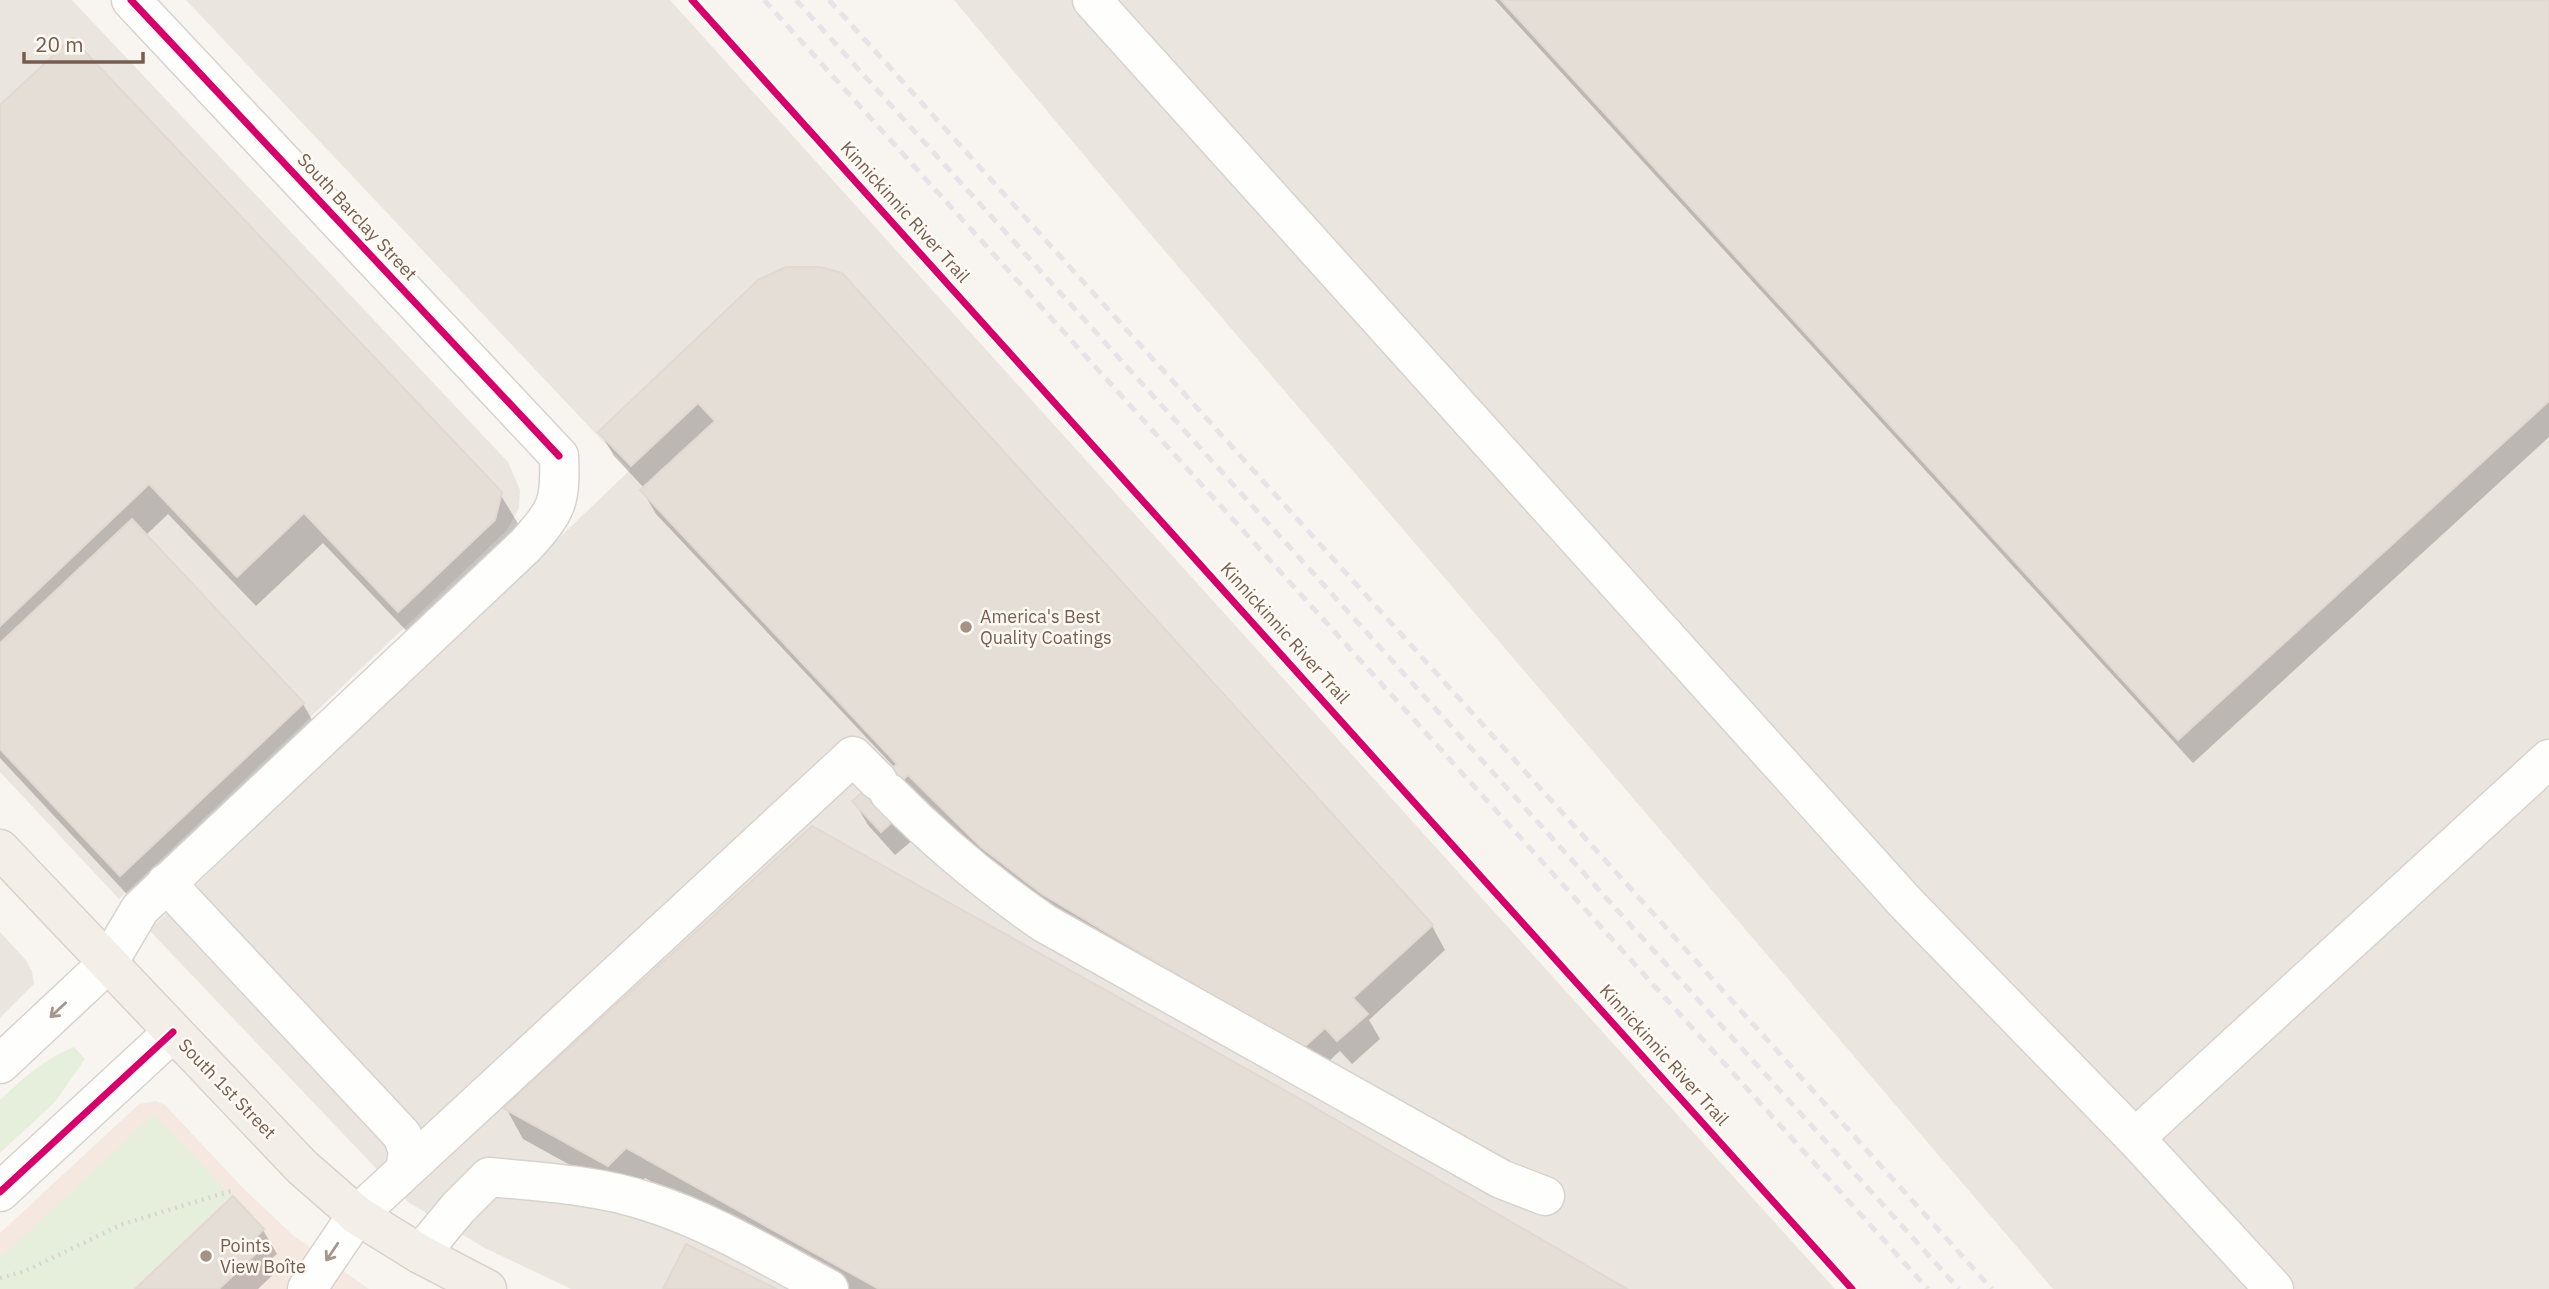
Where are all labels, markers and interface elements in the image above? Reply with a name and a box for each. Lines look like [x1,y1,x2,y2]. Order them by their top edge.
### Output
scale bar [24,21,144,65]
text: 20 m [35,30,84,58]
street label: Kinnickinnic River Trail [836,136,975,287]
street label: South Barclay Street [293,148,422,285]
street label: Kinnickinnic River Trail [1216,557,1355,708]
place label: America's Best Quality Coatings [980,605,1112,649]
marker: America's Best Quality Coatings [958,619,974,635]
street label: Kinnickinnic River Trail [1595,979,1734,1130]
one-way arrow [49,1002,67,1018]
street label: South 1st Street [174,1034,281,1144]
place label: Points View Boîte [220,1234,306,1278]
one-way arrow [325,1242,339,1261]
marker: Points View Boîte [198,1248,214,1264]

